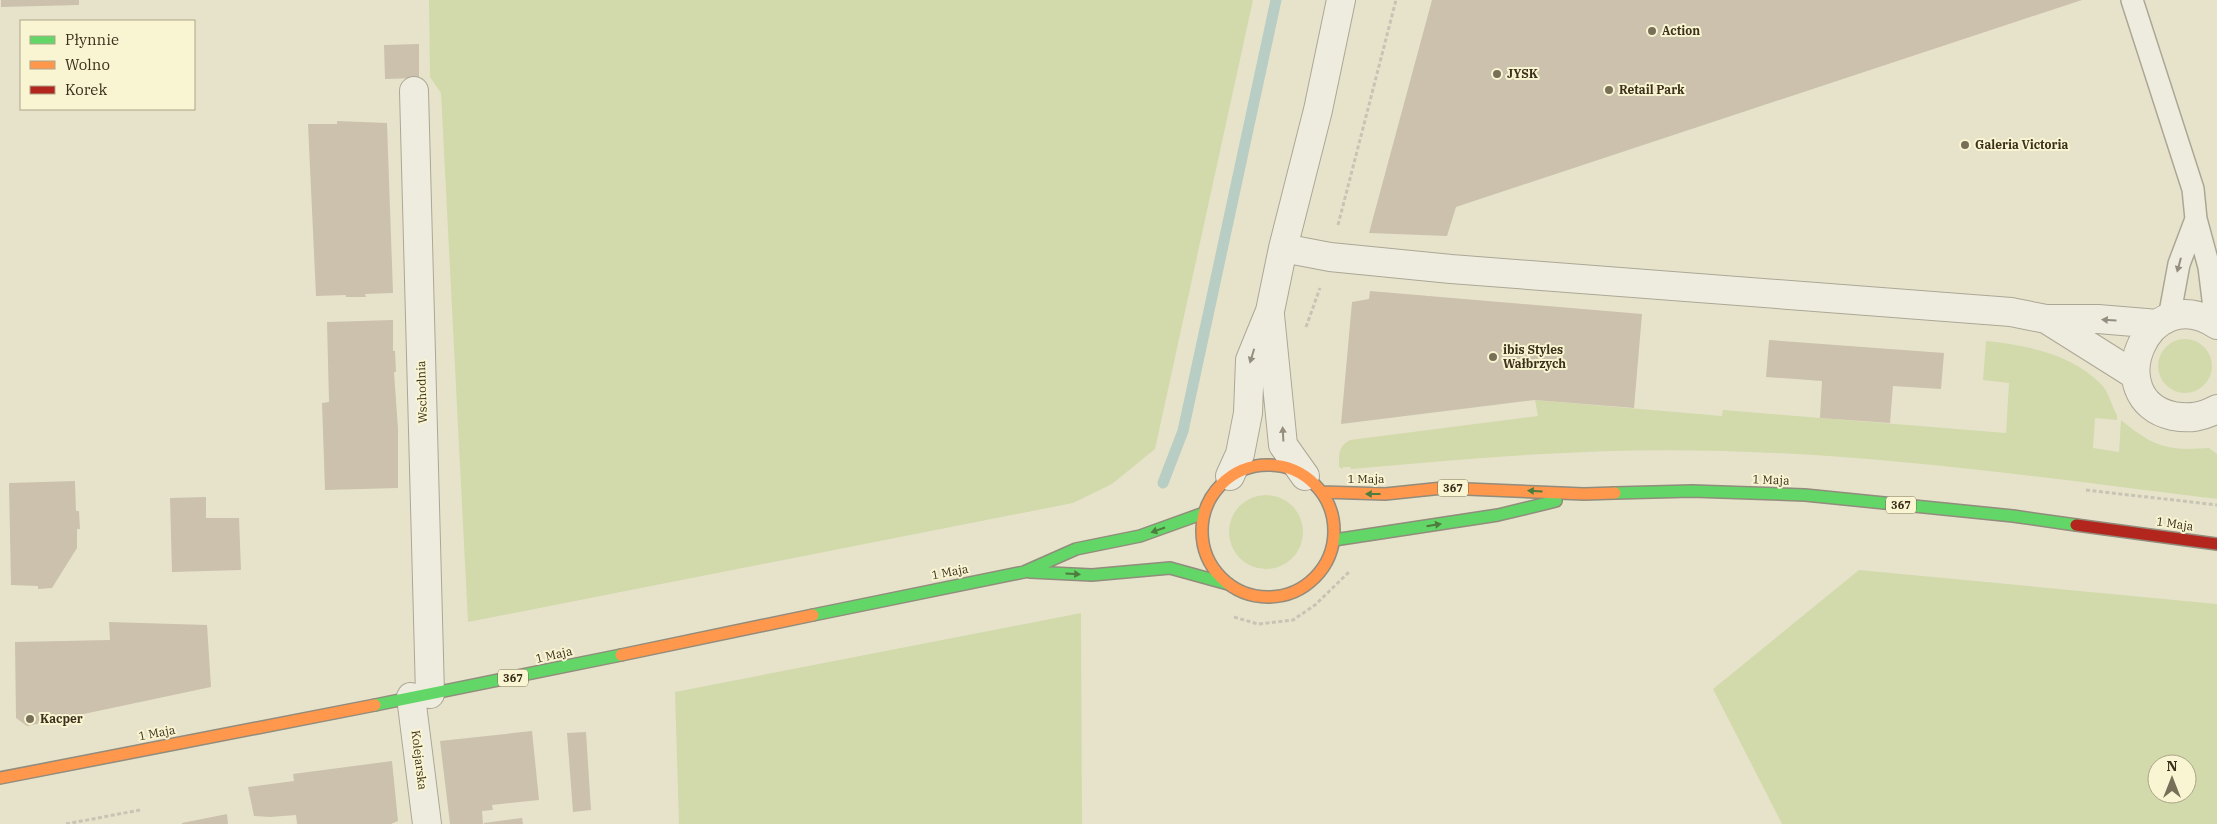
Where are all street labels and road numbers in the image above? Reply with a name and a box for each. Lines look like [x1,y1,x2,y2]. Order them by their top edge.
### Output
street label: Wschodnia [413,360,430,424]
street label: 1 Maja [1347,471,1385,486]
street label: 1 Maja [1752,471,1790,488]
road number: 367 [1438,479,1468,496]
road number: 367 [1886,496,1916,514]
street label: 1 Maja [2156,513,2195,534]
street label: 1 Maja [930,561,970,582]
street label: 1 Maja [534,643,574,666]
road number: 367 [498,670,528,686]
street label: 1 Maja [137,722,177,743]
street label: Kolejarska [408,729,431,791]

